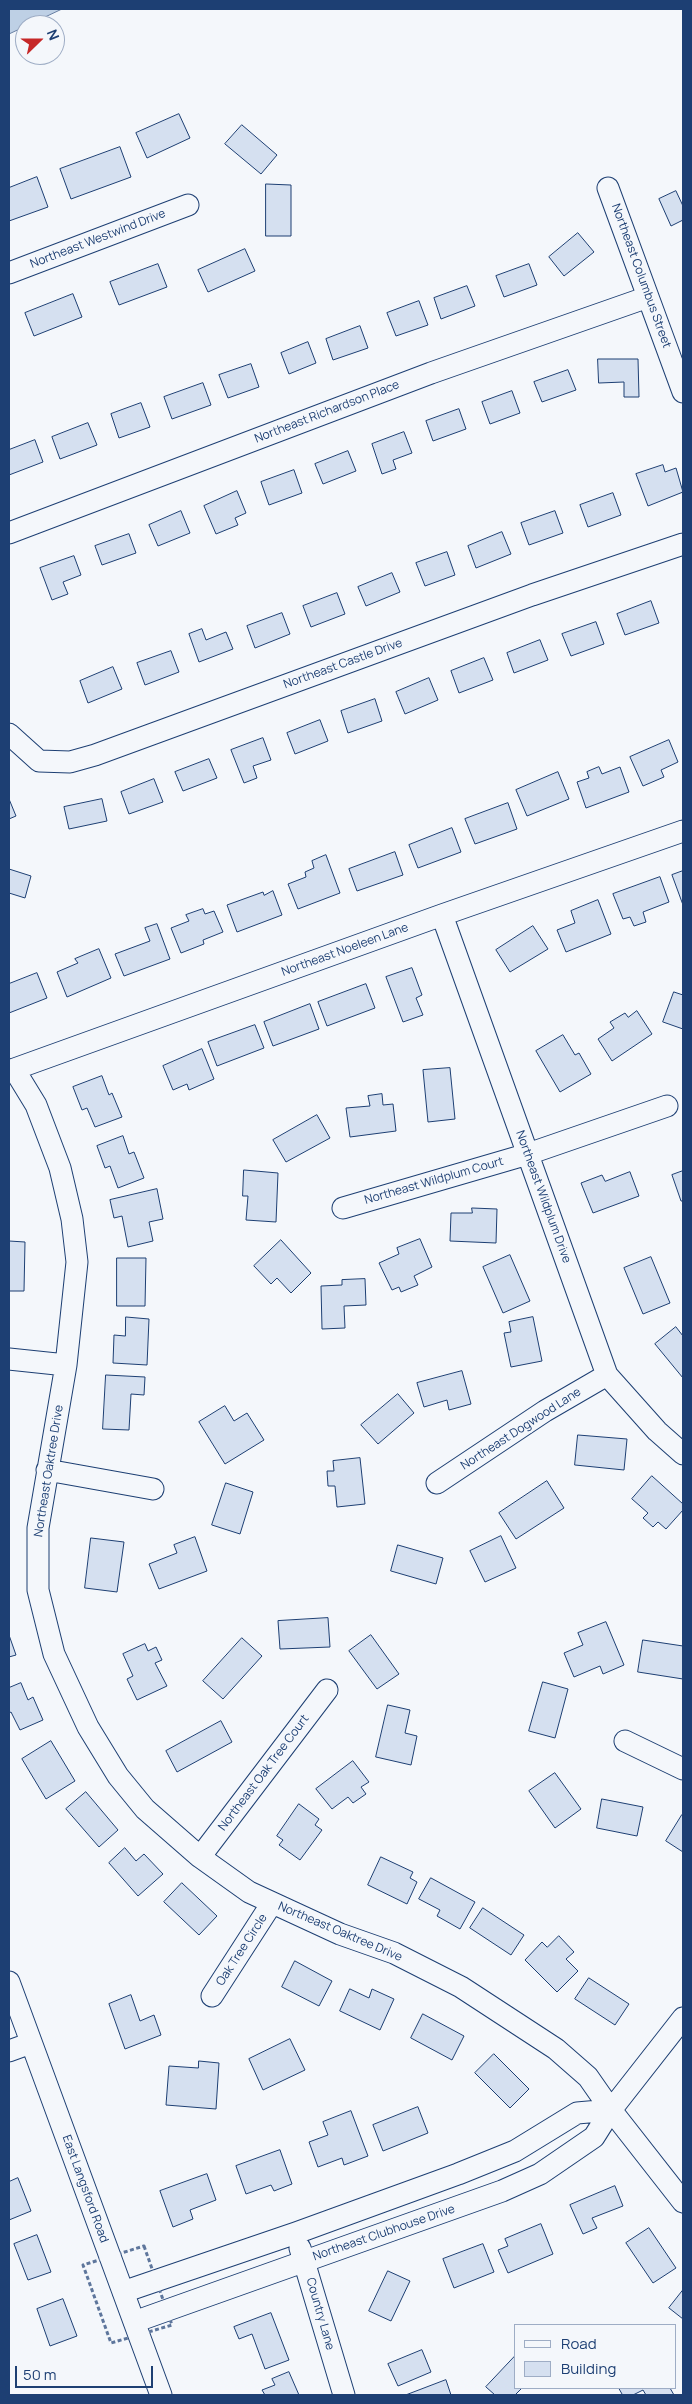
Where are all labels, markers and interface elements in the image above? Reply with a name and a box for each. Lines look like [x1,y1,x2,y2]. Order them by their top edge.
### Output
north arrow [15,15,65,65]
text: N [43,26,64,43]
street label: Northeast Columbus Street [608,202,674,350]
street label: Northeast Westwind Drive [28,206,168,272]
street label: Northeast Richardson Place [253,378,401,446]
street label: Northeast Castle Drive [282,636,404,692]
street label: Northeast Noeleen Lane [280,920,410,980]
street label: Northeast Wildplum Drive [512,1129,574,1265]
street label: Northeast Wildplum Court [363,1154,505,1208]
street label: Northeast Dogwood Lane [458,1385,584,1473]
street label: Northeast Oaktree Drive [31,1404,67,1538]
street label: Northeast Oak Tree Court [216,1712,312,1834]
street label: Northeast Oaktree Drive [276,1899,404,1965]
street label: Oak Tree Circle [213,1911,271,1989]
street label: East Langsford Road [59,2133,111,2245]
street label: Northeast Clubhouse Drive [311,2202,457,2264]
street label: Country Lane [303,2276,337,2352]
legend [514,2324,677,2389]
text: Road [561,2333,597,2354]
scale bar [18,2356,155,2388]
text: Building [561,2358,616,2379]
text: 50 m [23,2364,57,2385]

